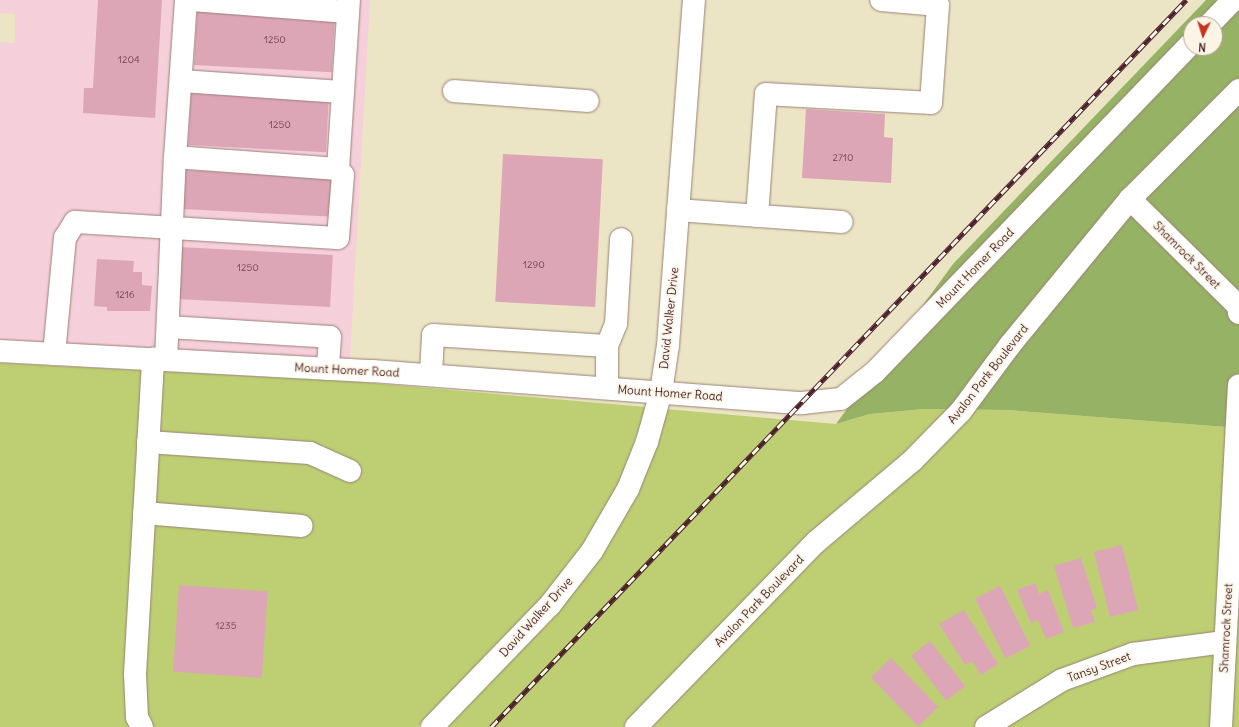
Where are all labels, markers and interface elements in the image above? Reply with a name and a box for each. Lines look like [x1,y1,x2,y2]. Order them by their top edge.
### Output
north arrow [1183,16,1223,56]
house number: 1250 [264,34,286,46]
text: N [1198,40,1207,54]
house number: 1204 [118,54,140,66]
house number: 1250 [269,119,291,131]
house number: 2710 [833,152,853,164]
street label: Shamrock Street [1150,218,1224,292]
street label: Mount Homer Road [933,225,1017,311]
house number: 1290 [523,259,545,271]
house number: 1250 [237,262,259,274]
street label: David Walker Drive [656,266,682,370]
house number: 1216 [115,289,135,301]
street label: Avalon Park Boulevard [945,321,1031,427]
street label: Mount Homer Road [294,360,400,380]
street label: Mount Homer Road [617,382,723,404]
street label: Avalon Park Boulevard [711,552,807,650]
street label: David Walker Drive [496,574,576,660]
street label: Shamrock Street [1216,583,1236,673]
house number: 1235 [216,620,236,632]
street label: Tansy Street [1065,649,1133,685]

